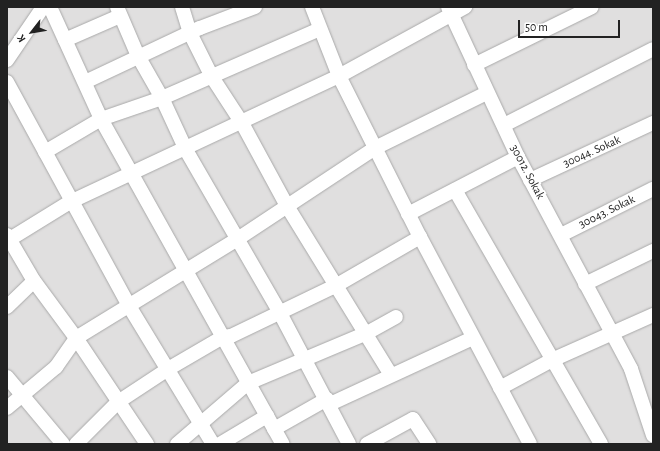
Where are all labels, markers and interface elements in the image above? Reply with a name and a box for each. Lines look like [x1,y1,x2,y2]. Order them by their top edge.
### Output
north arrow [12,12,52,52]
scale bar [520,12,622,38]
text: 50 m [525,21,548,33]
text: K [15,33,28,44]
street label: 30044. Sokak [561,133,623,171]
street label: 30012. Sokak [507,142,547,202]
street label: 30043. Sokak [577,192,637,232]

